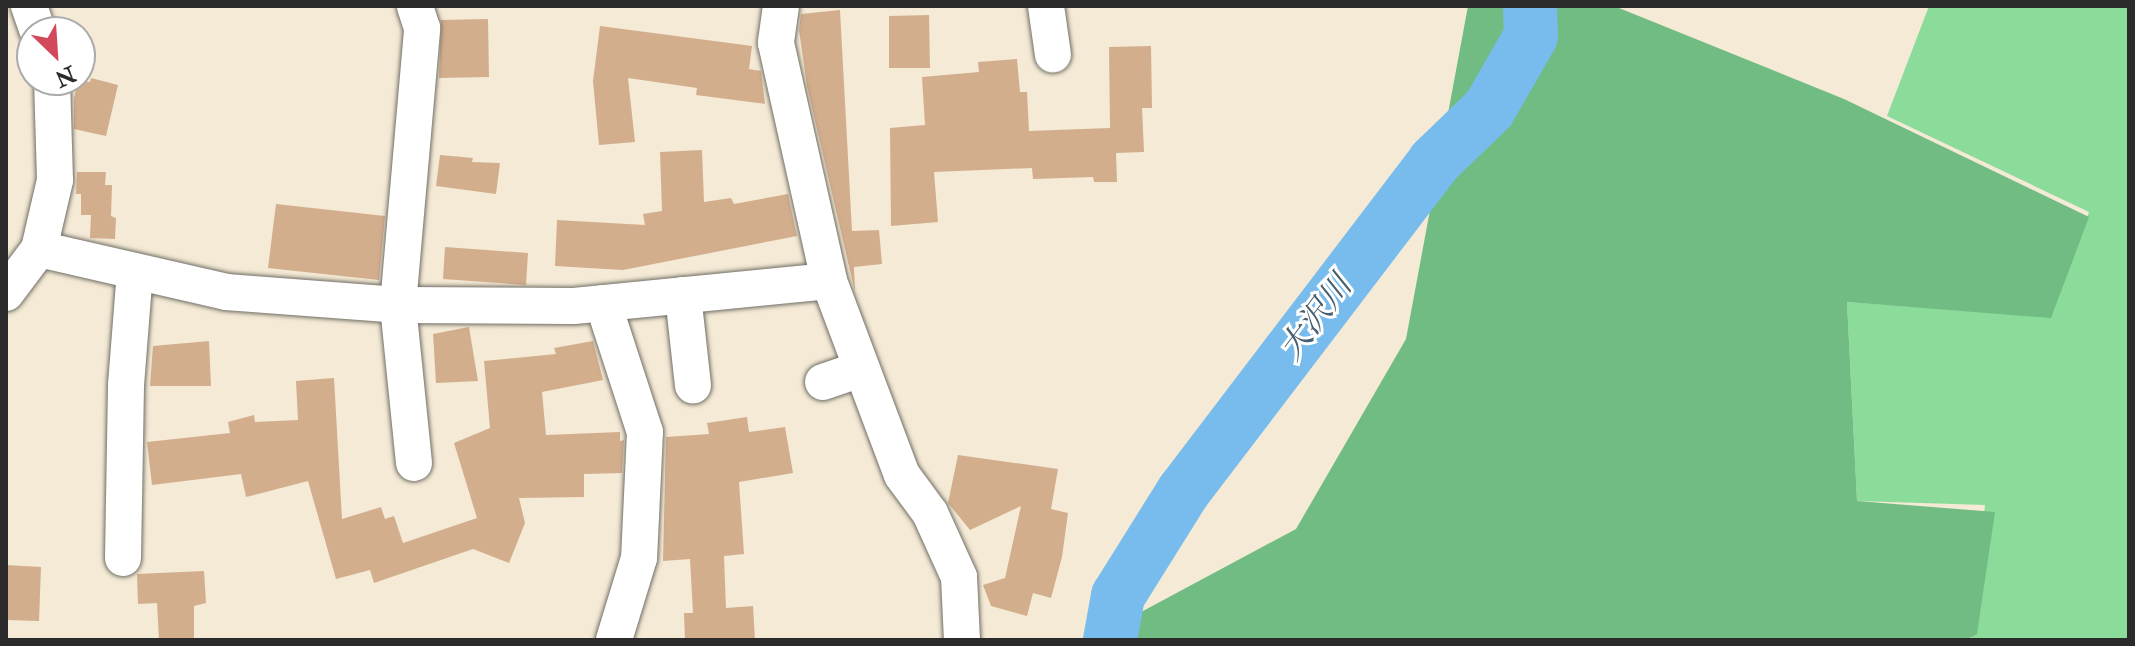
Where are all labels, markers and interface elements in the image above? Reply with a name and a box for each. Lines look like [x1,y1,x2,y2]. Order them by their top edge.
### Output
north arrow [16,16,96,96]
text: N [50,59,80,93]
water label: 大沢川 [1272,268,1360,368]

